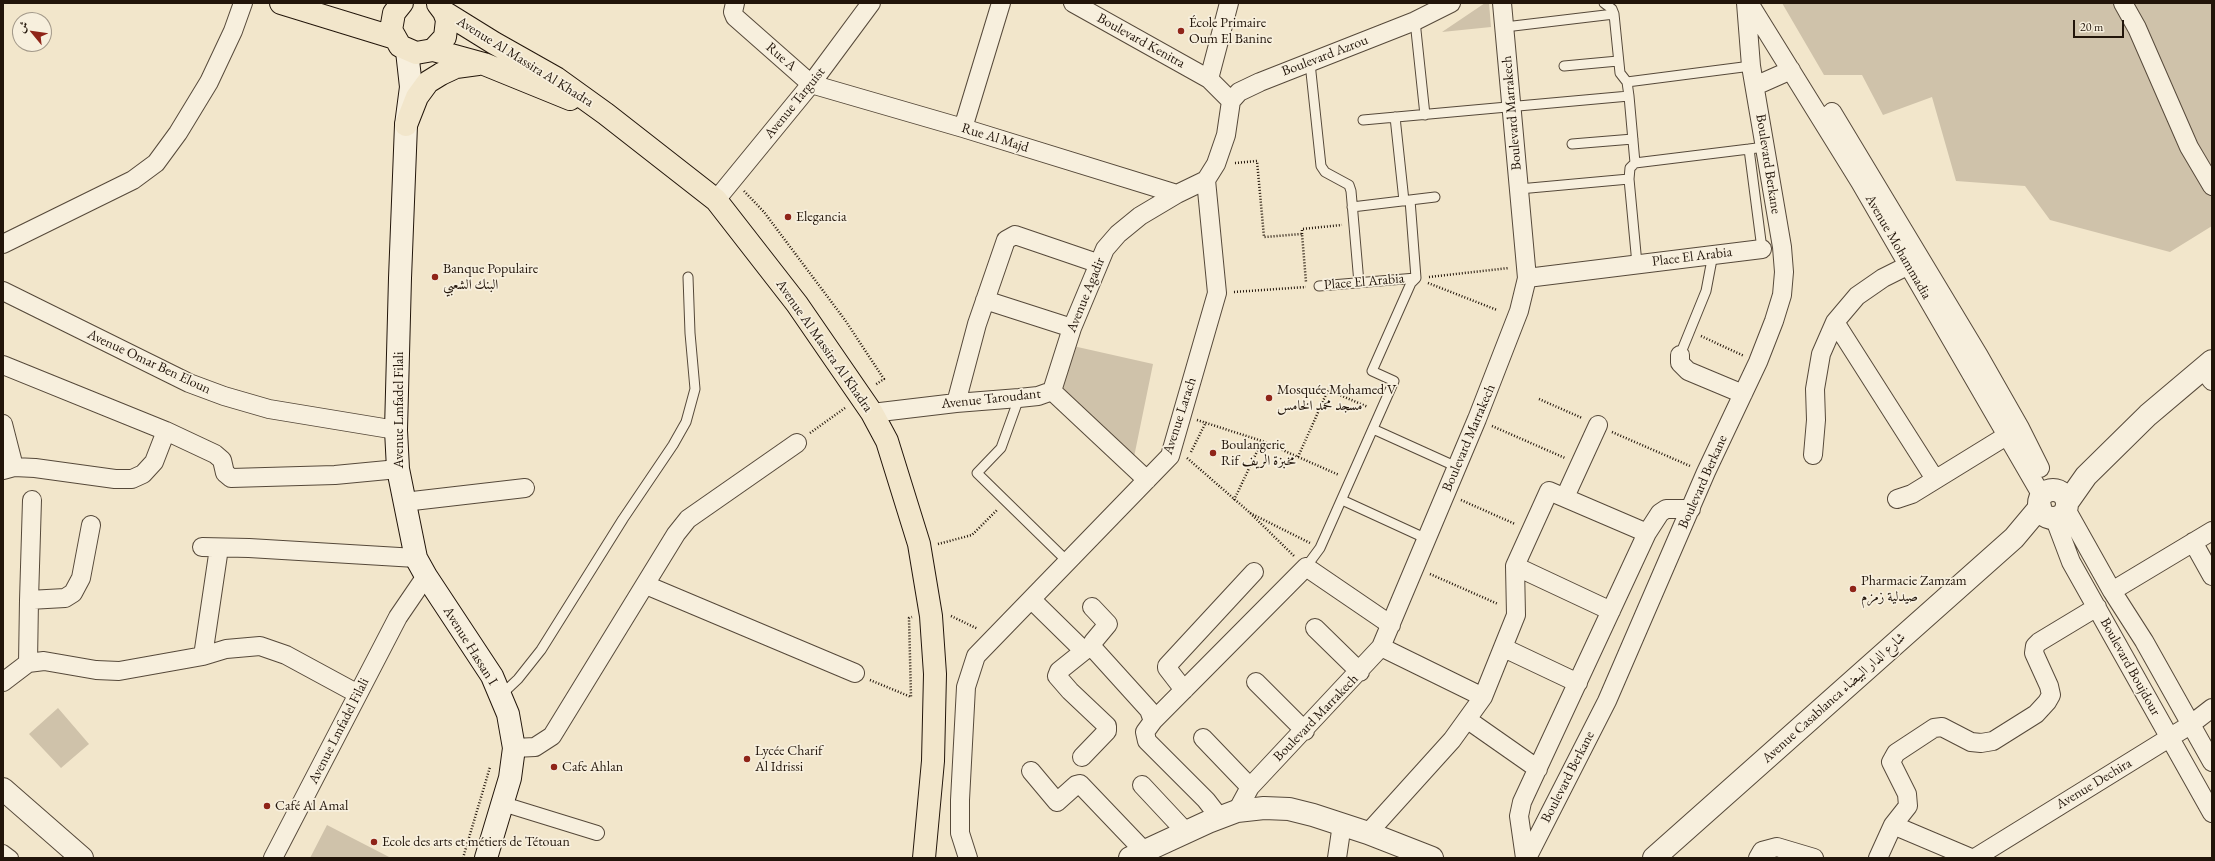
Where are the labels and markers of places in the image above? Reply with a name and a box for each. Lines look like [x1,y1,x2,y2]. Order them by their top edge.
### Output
place label: École Primaire Oum El Banine [1189,15,1272,48]
marker: École Primaire Oum El Banine [1176,26,1186,36]
place label: Elegancia [796,209,846,225]
marker: Elegancia [783,212,793,222]
place label: Banque Populaire البنك الشعبي [443,261,538,294]
marker: Banque Populaire البنك الشعبي [430,272,440,282]
place label: Mosquée Mohamed V مسجد محمد الخامس [1277,382,1396,414]
marker: Mosquée Mohamed V مسجد محمد الخامس [1264,393,1274,403]
place label: Boulangerie Rif مخبزة الريف [1221,437,1296,470]
marker: Boulangerie Rif مخبزة الريف [1208,448,1218,458]
place label: Pharmacie Zamzam صيدلية زمزم [1861,573,1967,606]
marker: Pharmacie Zamzam صيدلية زمزم [1848,584,1858,594]
place label: Lycée Charif Al Idrissi [755,743,823,776]
marker: Lycée Charif Al Idrissi [742,754,752,764]
place label: Cafe Ahlan [562,759,623,775]
marker: Cafe Ahlan [549,762,559,772]
place label: Café Al Amal [275,798,348,814]
marker: Café Al Amal [262,801,272,811]
place label: Ecole des arts et métiers de Tétouan [382,834,570,850]
marker: Ecole des arts et métiers de Tétouan [369,837,379,847]

